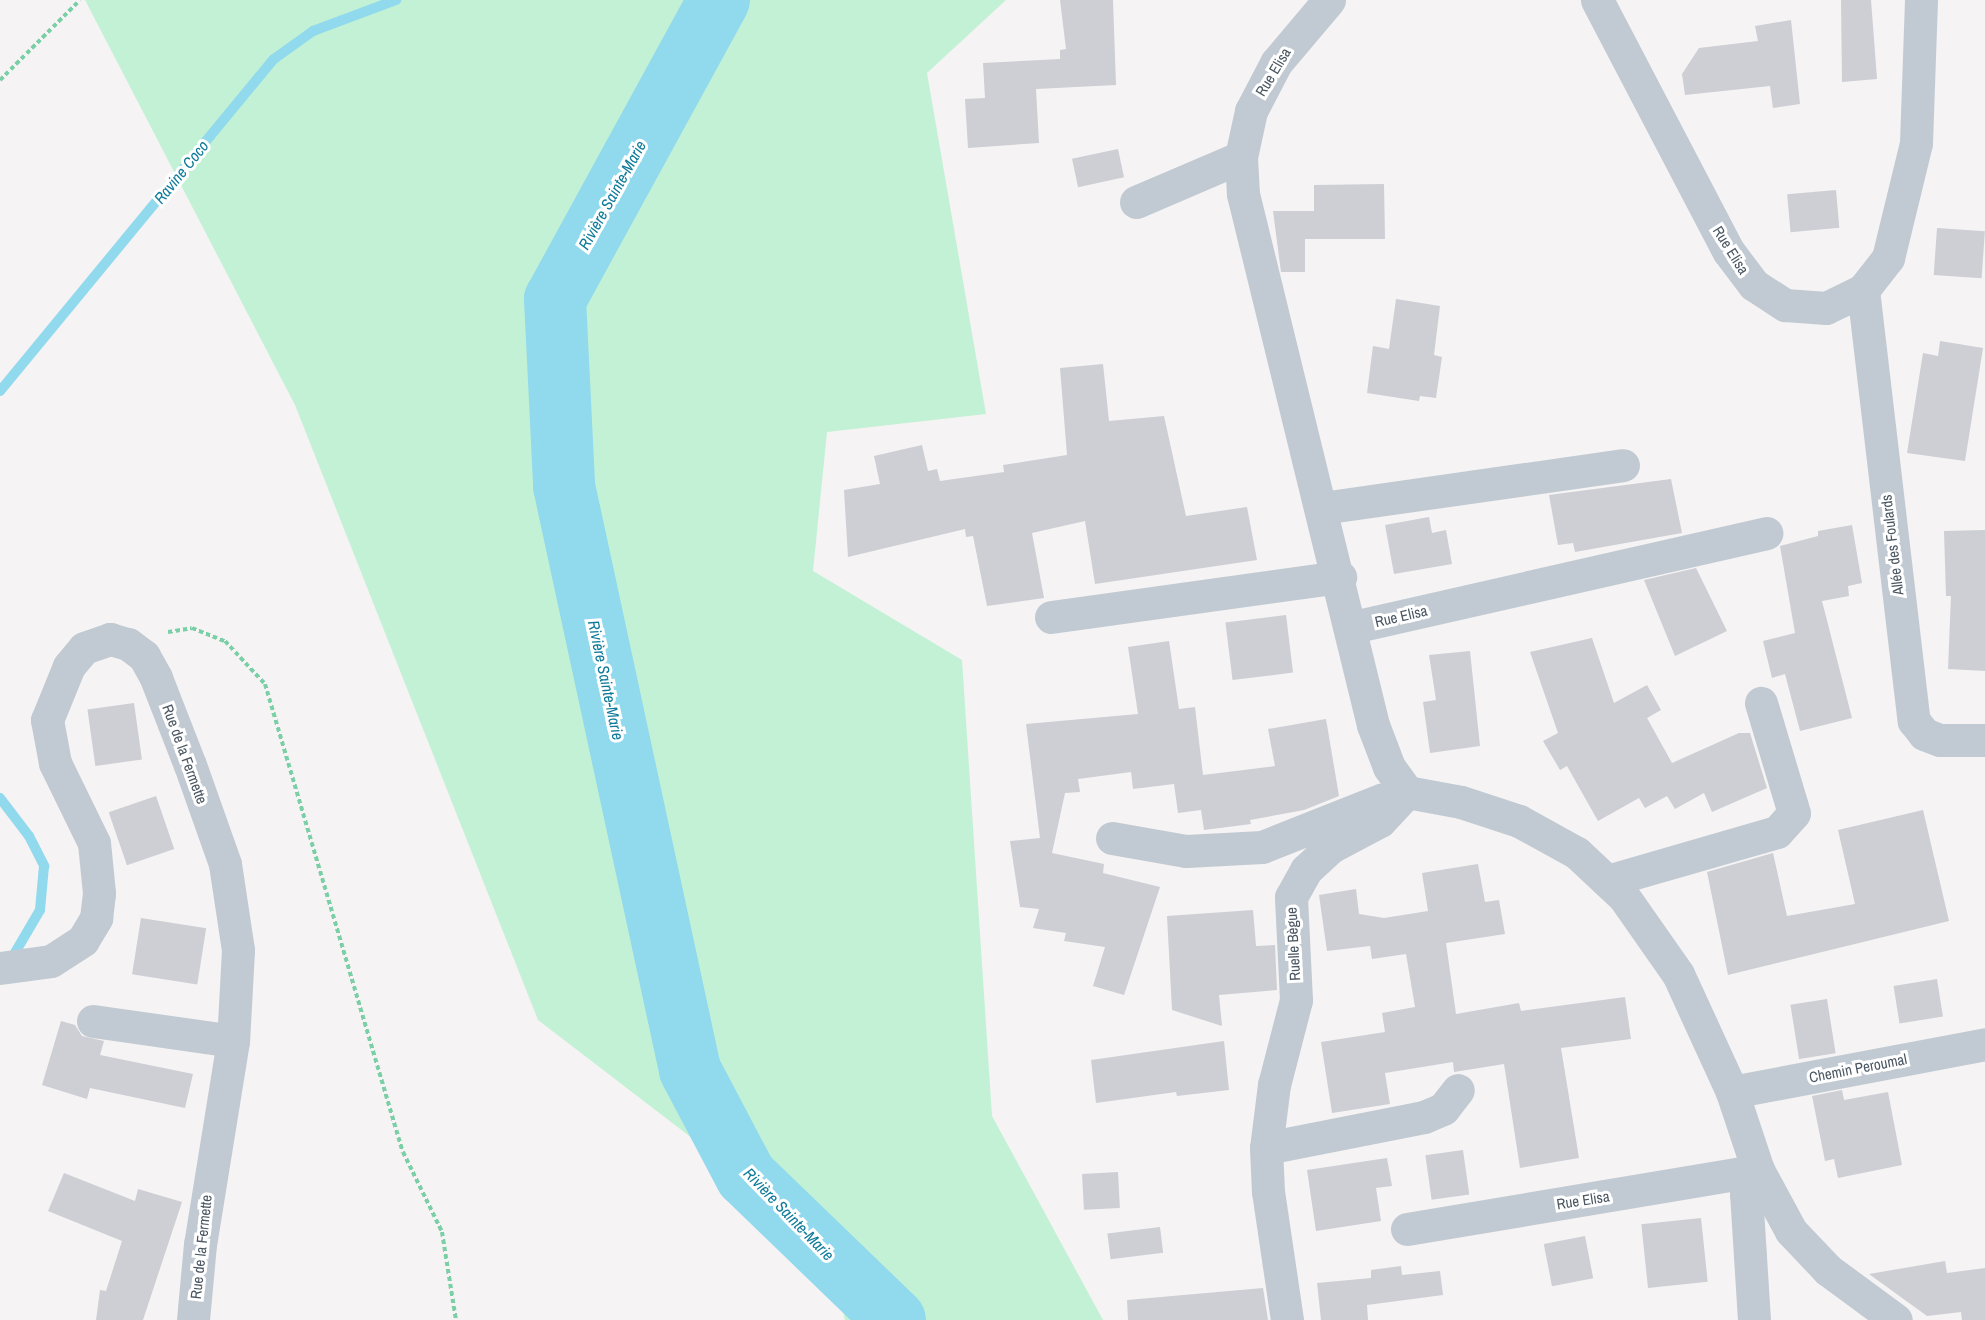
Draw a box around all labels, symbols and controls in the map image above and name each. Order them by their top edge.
street label: Rue Elisa [1252,45,1294,99]
water label: Ravine Coco [150,136,212,208]
water label: Rivière Sainte-Marie [574,137,650,253]
street label: Rue Elisa [1709,223,1753,277]
street label: Allée des Foulards [1877,494,1907,596]
street label: Rue Elisa [1373,601,1429,631]
water label: Rivière Sainte-Marie [584,618,628,742]
street label: Rue de la Fermette [159,702,211,806]
street label: Ruelle Bègue [1282,907,1304,981]
street label: Chemin Peroumal [1808,1050,1908,1086]
water label: Rivière Sainte-Marie [740,1164,838,1264]
street label: Rue Elisa [1555,1187,1611,1213]
street label: Rue de la Fermette [187,1194,215,1300]

